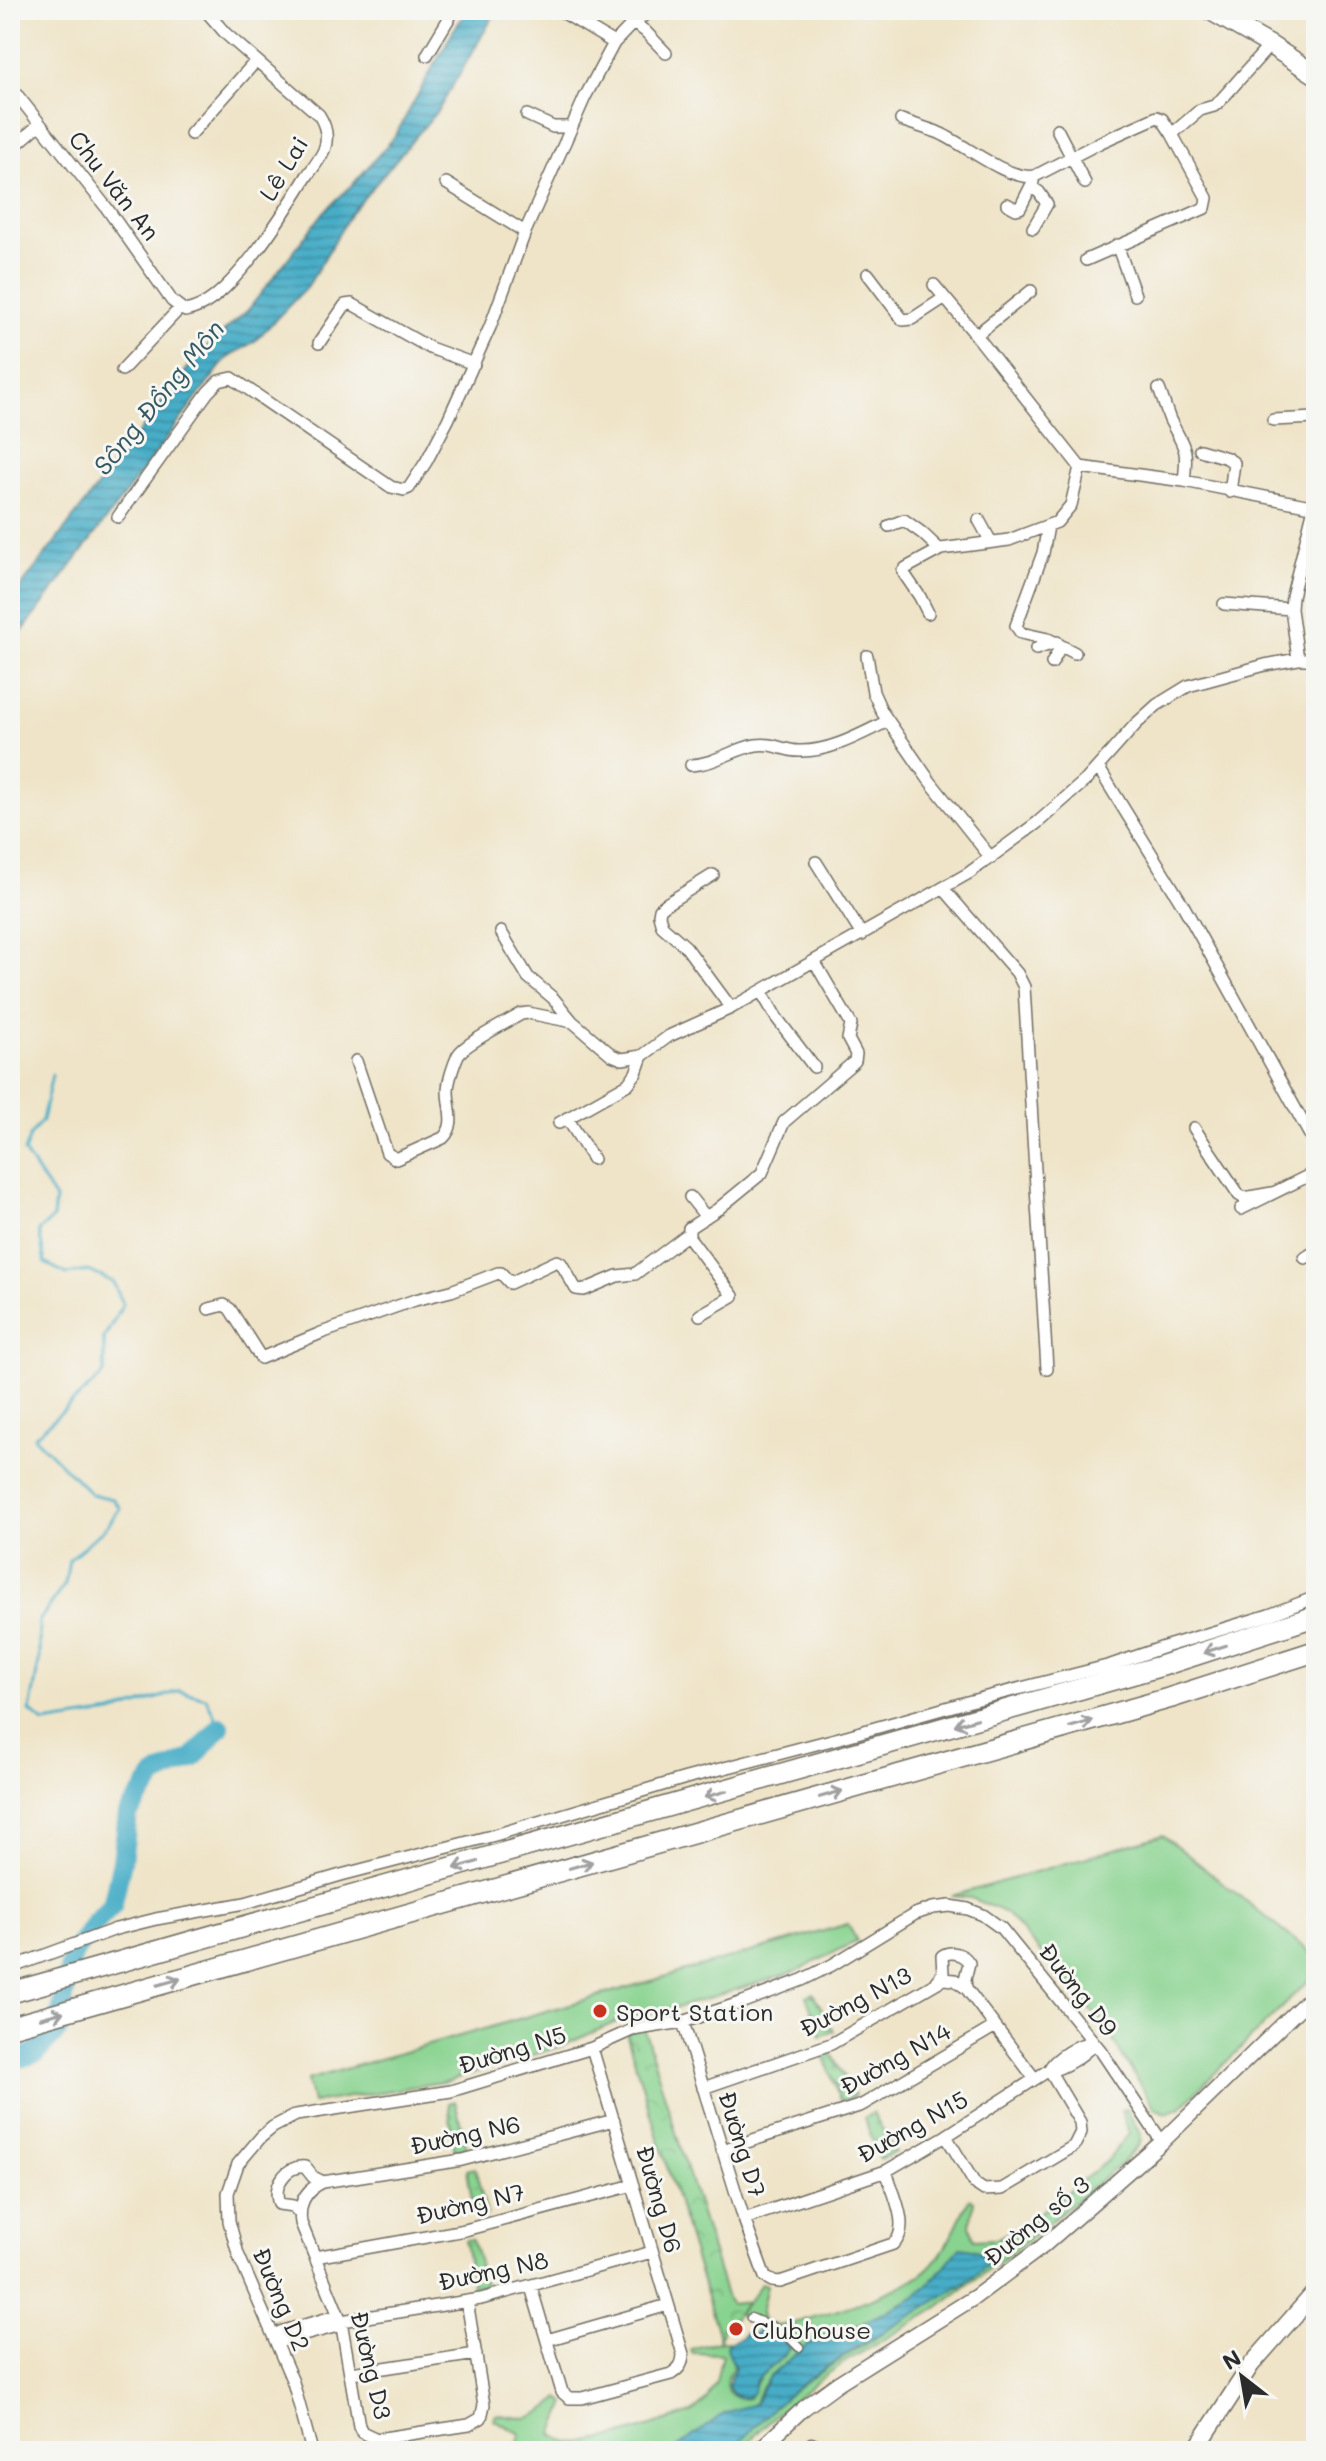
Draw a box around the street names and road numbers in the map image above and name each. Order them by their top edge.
street label: Chu Văn An [63,124,167,246]
street label: Lê Lai [252,130,314,206]
street label: Đường D9 [1033,1936,1125,2042]
street label: Đường N13 [794,1959,916,2043]
street label: Đường N14 [834,2015,956,2101]
street label: Đường N5 [454,2018,570,2080]
street label: Đường N15 [851,2083,973,2169]
street label: Đường D7 [712,2087,774,2201]
street label: Đường N6 [407,2107,523,2161]
street label: Đường D6 [630,2142,690,2256]
street label: Đường số 3 [977,2168,1095,2272]
street label: Đường N7 [413,2175,527,2231]
street label: Đường D2 [246,2243,318,2355]
street label: Đường N8 [435,2243,551,2297]
street label: Đường D3 [345,2308,399,2422]

